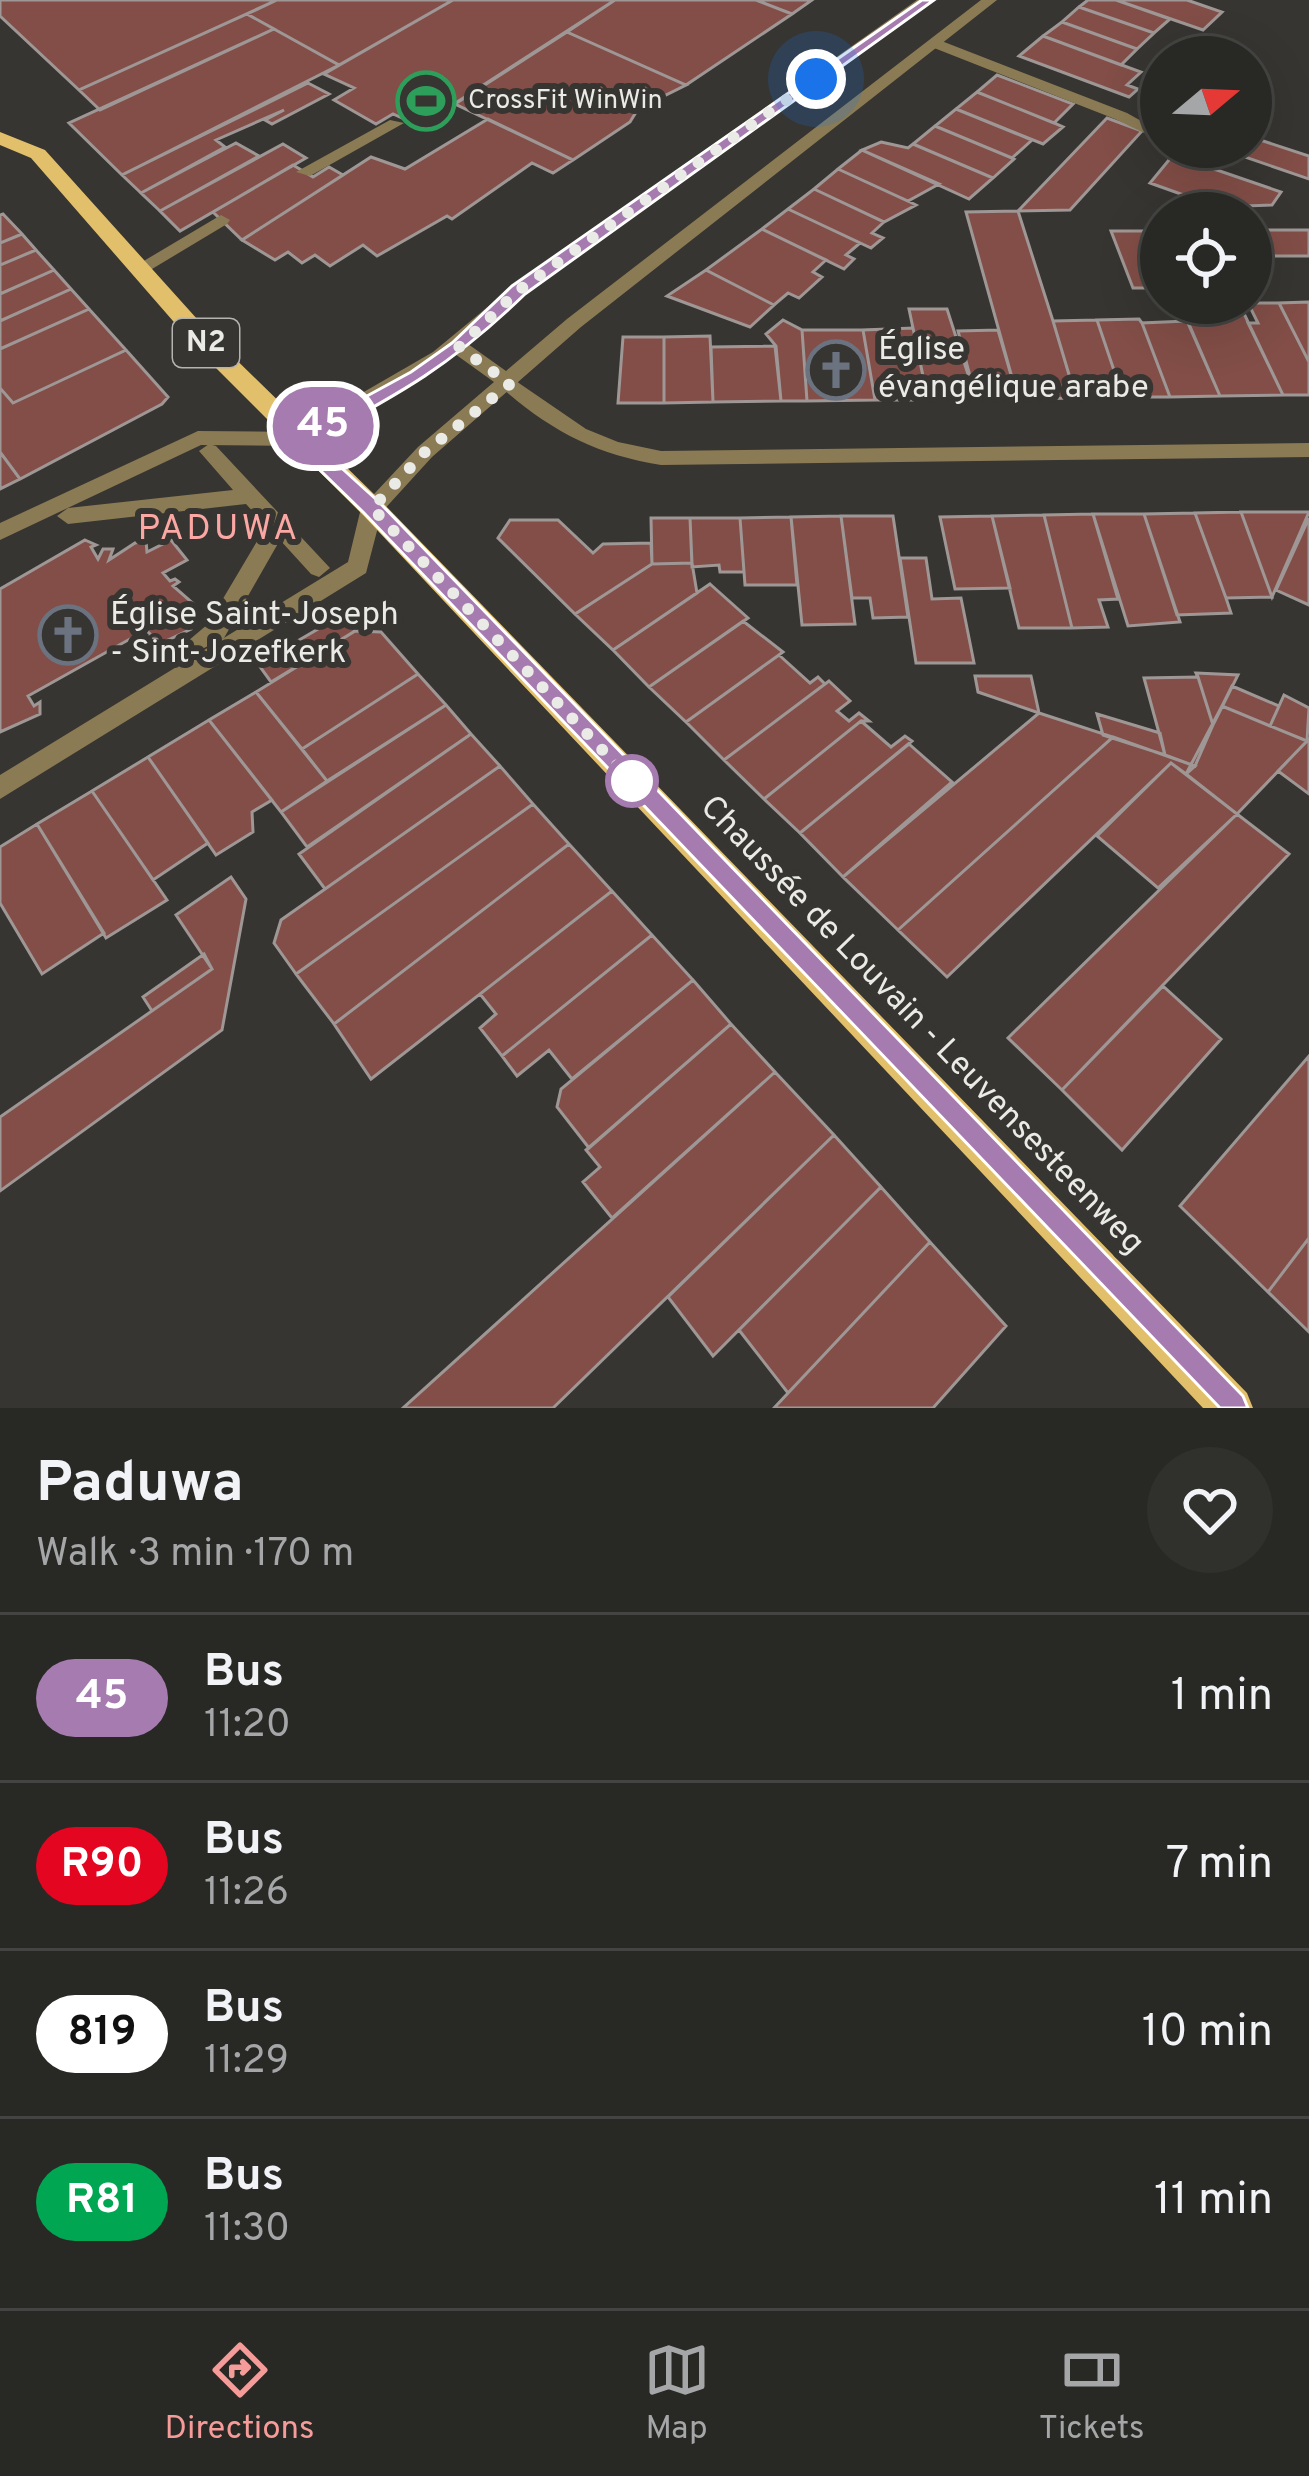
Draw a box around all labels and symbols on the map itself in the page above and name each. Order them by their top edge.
north arrow [1140,36,1272,168]
your location [786,49,846,109]
sports icon: CrossFit WinWin [395,70,457,132]
place label: CrossFit WinWin [468,84,663,118]
road number: N2 [173,319,239,367]
place label: Église évangélique arabe [878,329,1149,410]
church icon: Église évangélique arabe [805,339,867,401]
line badge: 45 [269,387,377,465]
district label: PADUWA [137,507,301,553]
place label: Église Saint-Joseph - Sint-Jozefkerk [110,594,399,675]
church icon: Église Saint-Joseph - Sint-Jozefkerk [37,604,99,666]
unlabelled marker [607,756,657,806]
street label: Chaussée de Louvain - Leuvensesteenweg [690,788,1152,1264]

